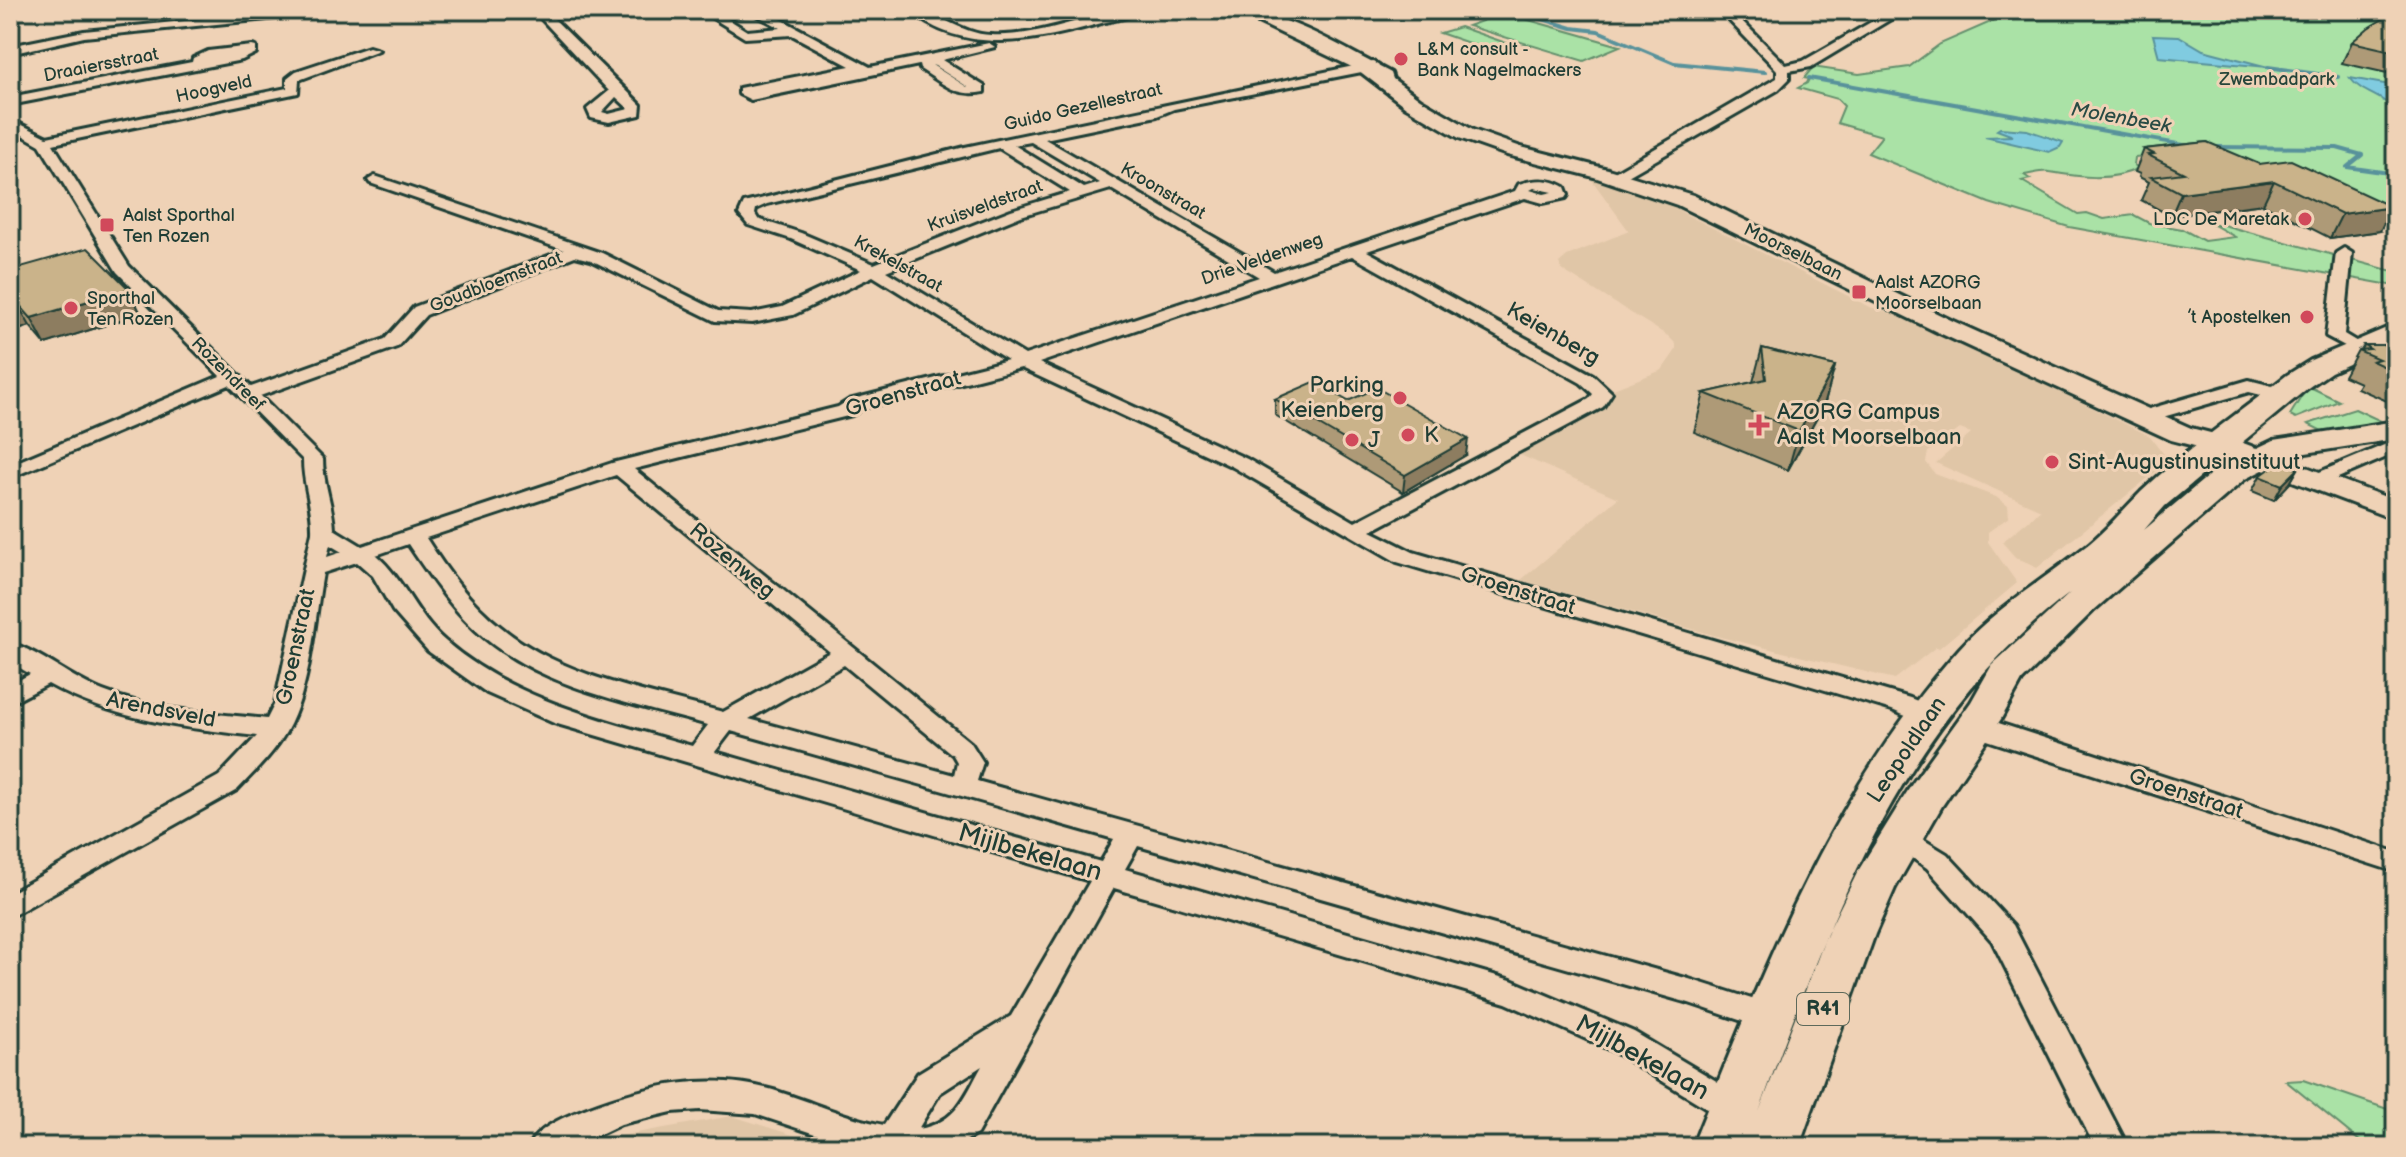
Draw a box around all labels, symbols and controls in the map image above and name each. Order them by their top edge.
place label: L&M consult - Bank Nagelmackers [1417,39,1582,81]
street label: Draaiersstraat [42,43,161,86]
marker: L&M consult - Bank Nagelmackers [1392,50,1410,68]
park label: Zwembadpark [2218,69,2335,90]
street label: Hoogveld [174,71,254,107]
street label: Guido Gezellestraat [1002,79,1164,135]
water label: Molenbeek [2069,97,2174,139]
street label: Kroonstraat [1117,158,1210,224]
street label: Kruisveldstraat [925,175,1046,237]
place label: Aalst Sporthal Ten Rozen [123,205,235,247]
place label: LDC De Maretak [2153,209,2289,230]
marker: LDC De Maretak [2296,210,2314,228]
marker: Aalst Sporthal Ten Rozen [98,216,116,234]
street label: Moorselbaan [1740,219,1846,285]
street label: Drie Veldenweg [1198,228,1326,290]
street label: Krekelstraat [850,231,946,297]
street label: Goudbloemstraat [427,247,566,317]
place label: Aalst AZORG Moorselbaan [1875,272,1982,314]
marker: Aalst AZORG Moorselbaan [1850,283,1868,301]
place label: Sporthal Ten Rozen [87,288,174,330]
street label: Keienberg [1501,296,1605,372]
marker: Sporthal Ten Rozen [62,299,80,317]
place label: ’t Apostelken [2188,307,2291,328]
marker: ’t Apostelken [2298,308,2316,326]
street label: Rozendreef [187,333,269,415]
street label: Groenstraat [842,365,964,423]
place label: Parking Keienberg [1281,372,1384,424]
marker: Parking Keienberg [1391,389,1409,407]
place label: AZORG Campus Aalst Moorselbaan [1777,399,1961,451]
marker: AZORG Campus Aalst Moorselbaan [1748,414,1770,436]
place label: K [1424,422,1439,449]
marker: K [1399,426,1417,444]
place label: J [1368,427,1380,454]
marker: J [1343,431,1361,449]
place label: Sint-Augustinusinstituut [2068,449,2301,476]
marker: Sint-Augustinusinstituut [2043,453,2061,471]
street label: Rozenweg [684,517,780,605]
street label: Groenstraat [1457,561,1579,621]
street label: Groenstraat [270,586,322,708]
street label: Arendsveld [104,686,218,734]
street label: Leopoldlaan [1862,692,1952,808]
street label: Groenstraat [2125,763,2247,825]
street label: Mijlbekelaan [955,818,1105,888]
road number: R41 [1797,993,1849,1025]
street label: Mijlbekelaan [1570,1009,1714,1107]

